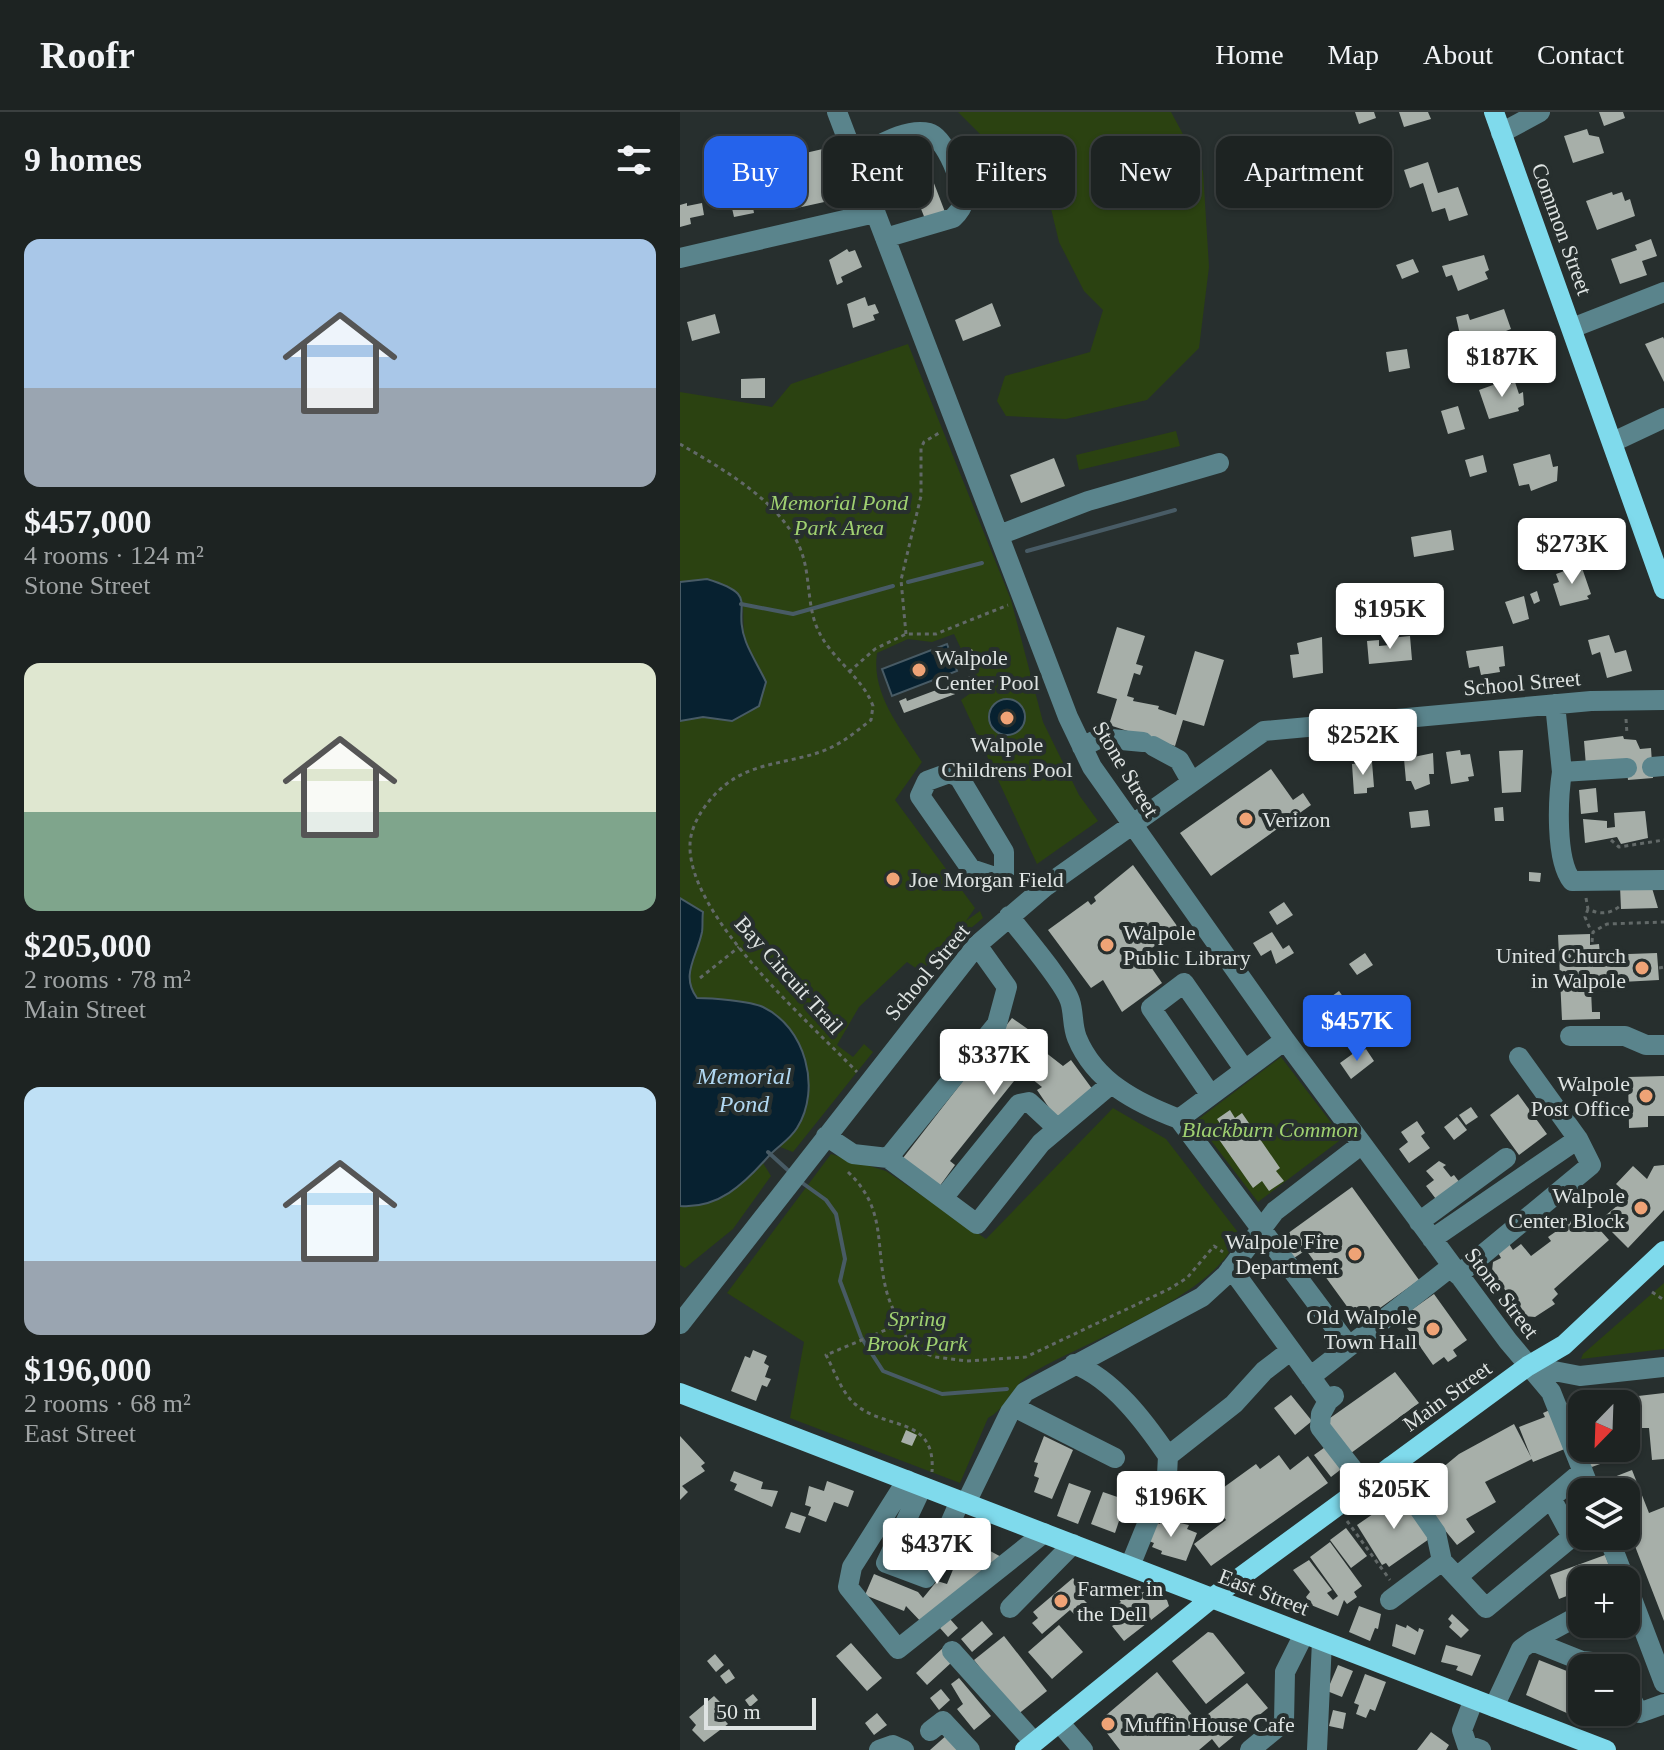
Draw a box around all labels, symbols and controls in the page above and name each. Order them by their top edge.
text: Roofr [40,34,135,76]
text: Home [1215,39,1284,70]
text: Map [1328,39,1379,70]
text: About [1423,39,1493,70]
text: Contact [1537,39,1624,70]
chip: Buy [704,136,807,208]
chip: Rent [823,136,932,208]
chip: Filters [948,136,1075,208]
chip: New [1091,136,1200,208]
chip: Apartment [1216,136,1392,208]
icon: filters [612,138,656,182]
text: 9 homes [24,141,142,178]
street label: Common Street [1527,160,1597,298]
icon: home [268,291,412,435]
pin: $187K [1446,331,1558,399]
text: $187K [1466,342,1538,371]
park label: Memorial Pond Park Area [769,490,909,540]
text: $457,000 [24,503,152,540]
pin: $273K [1516,518,1628,586]
text: $273K [1536,529,1608,558]
text: 4 rooms · 124 m² [24,541,204,570]
text: Stone Street [24,571,150,600]
pin: $195K [1334,583,1446,651]
text: $195K [1354,594,1426,623]
place label: Walpole Center Pool [935,645,1040,695]
marker: Walpole Center Pool [910,661,928,679]
street label: School Street [1462,665,1582,701]
marker: Walpole Childrens Pool [998,709,1016,727]
pin: $252K [1307,709,1419,777]
icon: home [268,715,412,859]
street label: Stone Street [1088,717,1164,821]
text: $252K [1327,720,1399,749]
place label: Walpole Childrens Pool [941,732,1073,782]
place label: Verizon [1262,807,1330,832]
marker: Verizon [1237,810,1255,828]
place label: Joe Morgan Field [909,867,1064,892]
marker: Joe Morgan Field [884,870,902,888]
street label: Bay Circuit Trail [730,911,848,1039]
street label: School Street [880,919,974,1025]
place label: Walpole Public Library [1123,920,1251,970]
text: $205,000 [24,927,152,964]
marker: Walpole Public Library [1098,936,1116,954]
place label: United Church in Walpole [1496,943,1626,993]
marker: United Church in Walpole [1633,959,1651,977]
text: 2 rooms · 78 m² [24,965,191,994]
text: Main Street [24,995,146,1024]
pin: $457K [1301,995,1413,1063]
text: $457K [1321,1006,1393,1035]
pin: $337K [938,1029,1050,1097]
text: $337K [958,1040,1030,1069]
water label: Memorial Pond [696,1063,792,1117]
place label: Walpole Post Office [1531,1071,1630,1121]
marker: Walpole Post Office [1637,1087,1655,1105]
park label: Blackburn Common [1182,1117,1358,1142]
icon: home [268,1139,412,1283]
place label: Walpole Center Block [1508,1183,1625,1233]
marker: Walpole Center Block [1632,1199,1650,1217]
place label: Walpole Fire Department [1225,1229,1339,1279]
street label: Stone Street [1460,1243,1544,1343]
marker: Walpole Fire Department [1346,1245,1364,1263]
place label: Old Walpole Town Hall [1306,1304,1417,1354]
park label: Spring Brook Park [866,1306,969,1356]
marker: Old Walpole Town Hall [1424,1320,1442,1338]
text: $196,000 [24,1351,152,1388]
street label: Main Street [1398,1356,1496,1436]
text: 2 rooms · 68 m² [24,1389,191,1418]
north arrow [1568,1390,1640,1462]
map controls [1568,1390,1640,1726]
text: East Street [24,1419,136,1448]
pin: $205K [1338,1463,1450,1531]
pin: $196K [1115,1471,1227,1539]
text: $205K [1358,1474,1430,1503]
button: layers [1568,1478,1640,1550]
text: $196K [1135,1482,1207,1511]
pin: $437K [881,1518,993,1586]
text: $437K [901,1529,973,1558]
street label: East Street [1215,1563,1313,1621]
button: + [1568,1566,1640,1638]
place label: Farmer in the Dell [1077,1576,1163,1626]
marker: Farmer in the Dell [1052,1592,1070,1610]
button: − [1568,1654,1640,1726]
scale bar [704,1694,816,1730]
text: 50 m [716,1699,761,1724]
place label: Muffin House Cafe [1124,1712,1295,1737]
marker: Muffin House Cafe [1099,1715,1117,1733]

